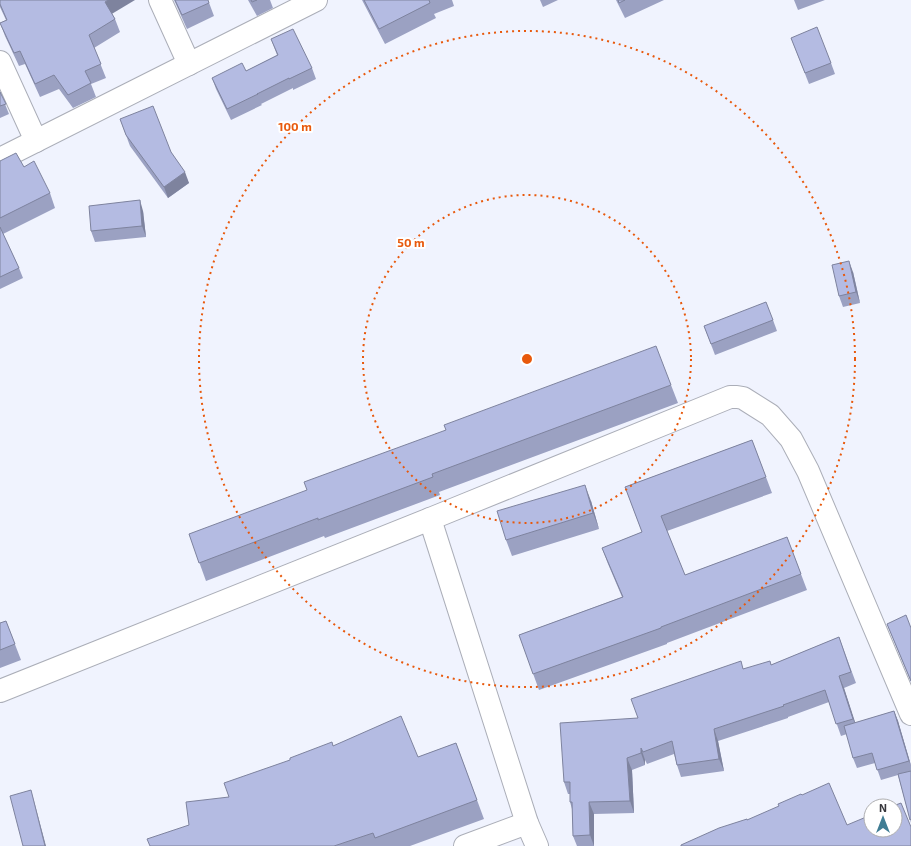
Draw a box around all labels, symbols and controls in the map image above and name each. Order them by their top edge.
text: 100 m [278,119,312,133]
text: 50 m [397,235,425,249]
centre of rings [520,352,534,366]
north arrow [863,798,903,838]
text: N [879,801,887,814]

